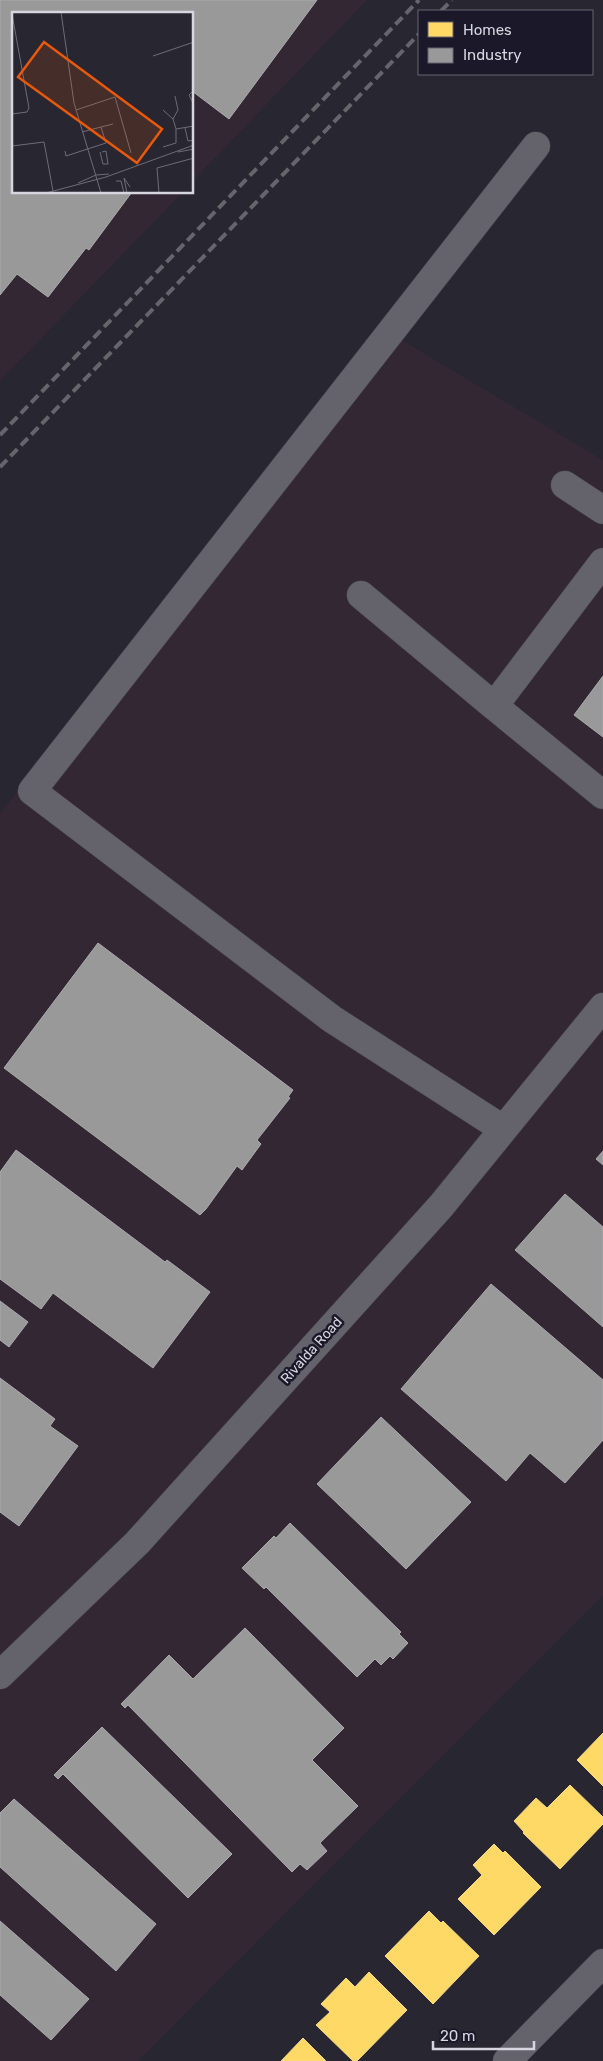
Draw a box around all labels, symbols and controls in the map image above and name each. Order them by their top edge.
legend [418,10,593,75]
inset map [12,12,194,194]
text: Homes [463,21,512,39]
text: Industry [463,46,522,64]
street label: Rivalda Road [277,1313,346,1387]
scale bar [433,2018,534,2050]
text: 20 m [440,2027,475,2045]

